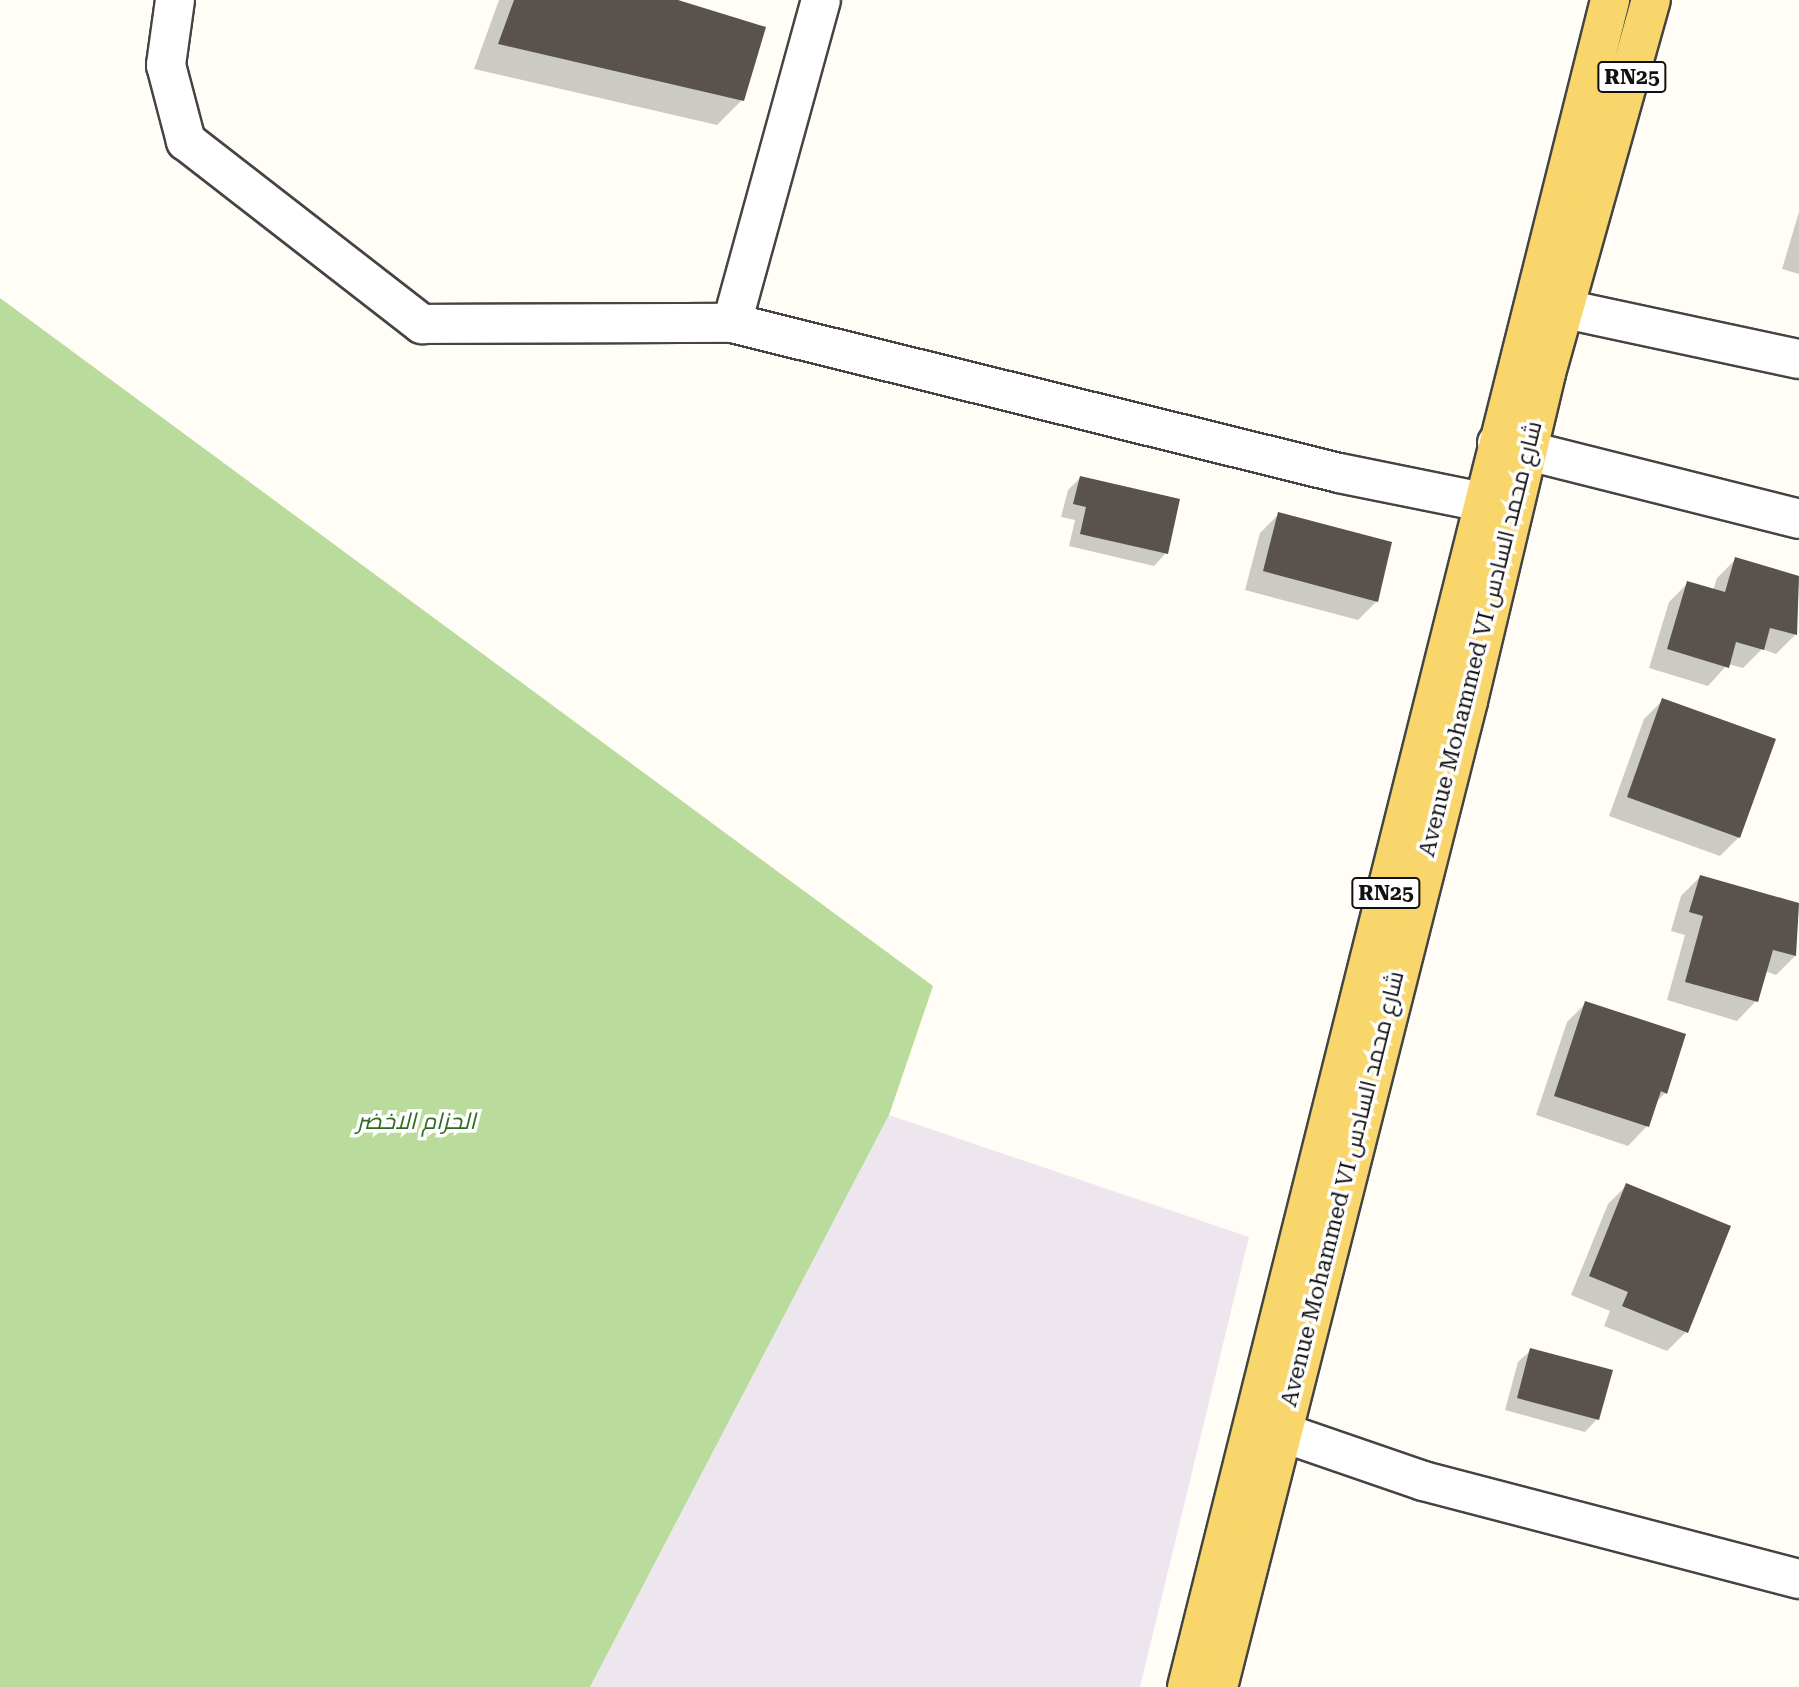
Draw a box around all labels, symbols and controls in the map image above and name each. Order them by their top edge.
road number: RN25 [1597,60,1667,94]
street label: Avenue Mohammed VI شارع محمد السادس [1413,418,1549,860]
road number: RN25 [1351,876,1421,910]
street label: Avenue Mohammed VI شارع محمد السادس [1275,968,1411,1410]
park label: الحزام الاخضر [356,1108,476,1136]

